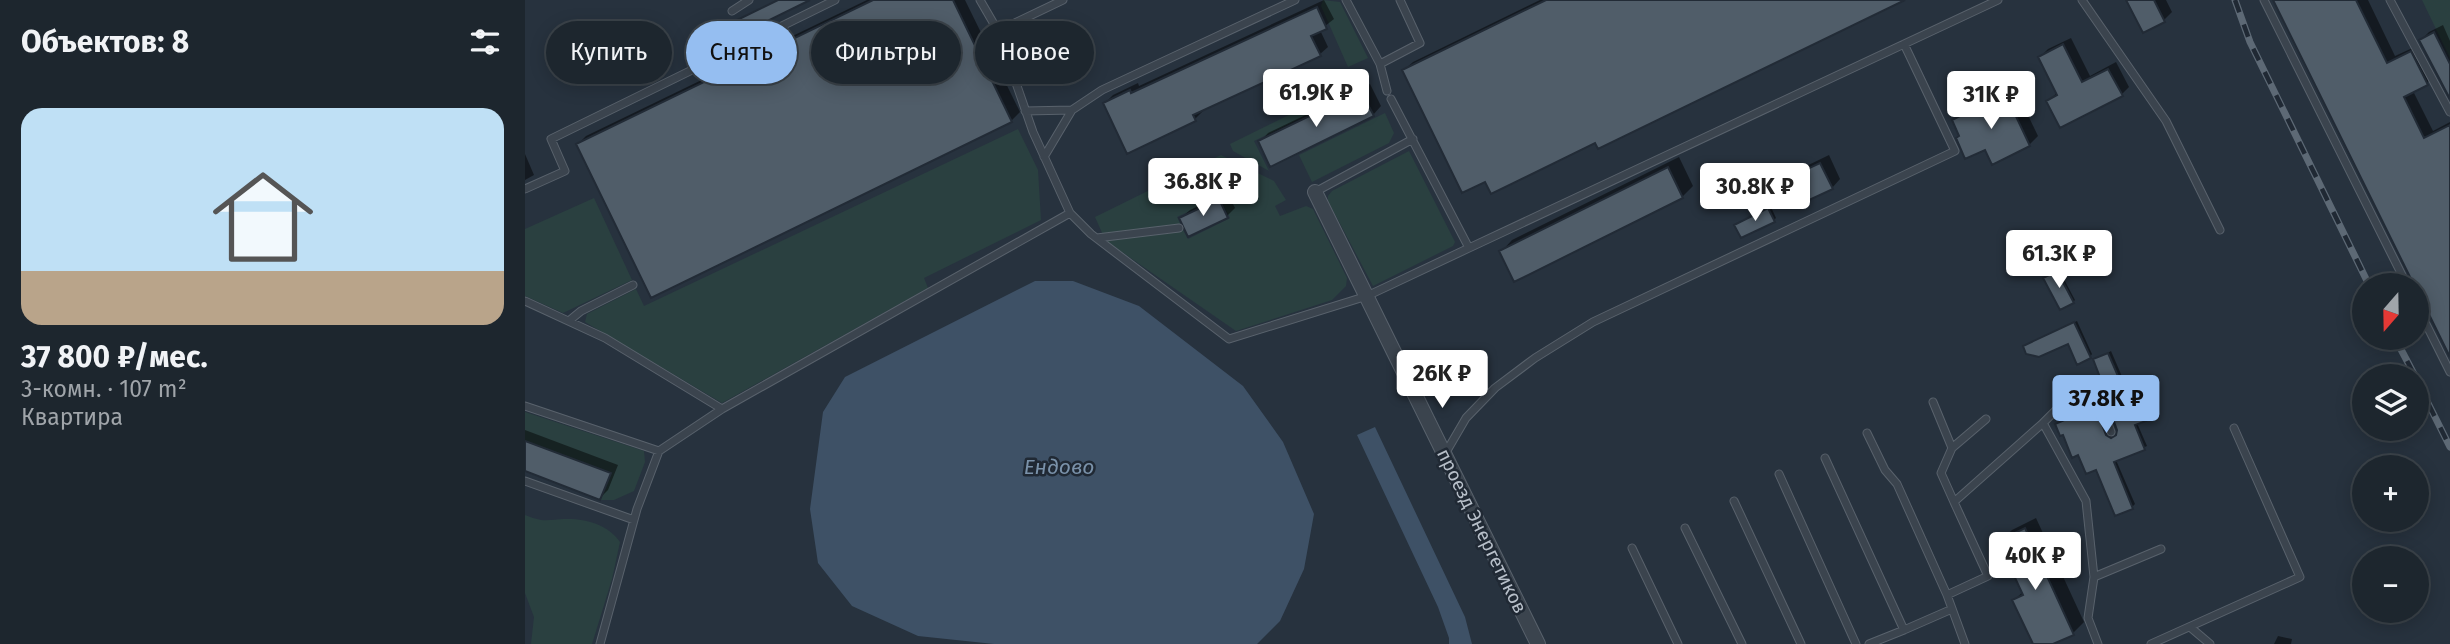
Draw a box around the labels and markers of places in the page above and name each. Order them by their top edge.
pin: 61.9K ₽ [1251,69,1381,129]
pin: 31K ₽ [1942,72,2040,131]
pin: 36.8K ₽ [1138,158,1268,218]
pin: 30.8K ₽ [1690,164,1820,223]
pin: 61.3K ₽ [1994,230,2124,290]
pin: 26K ₽ [1393,350,1491,410]
pin: 37.8K ₽ [2041,376,2171,435]
pin: 40K ₽ [1986,532,2084,592]

